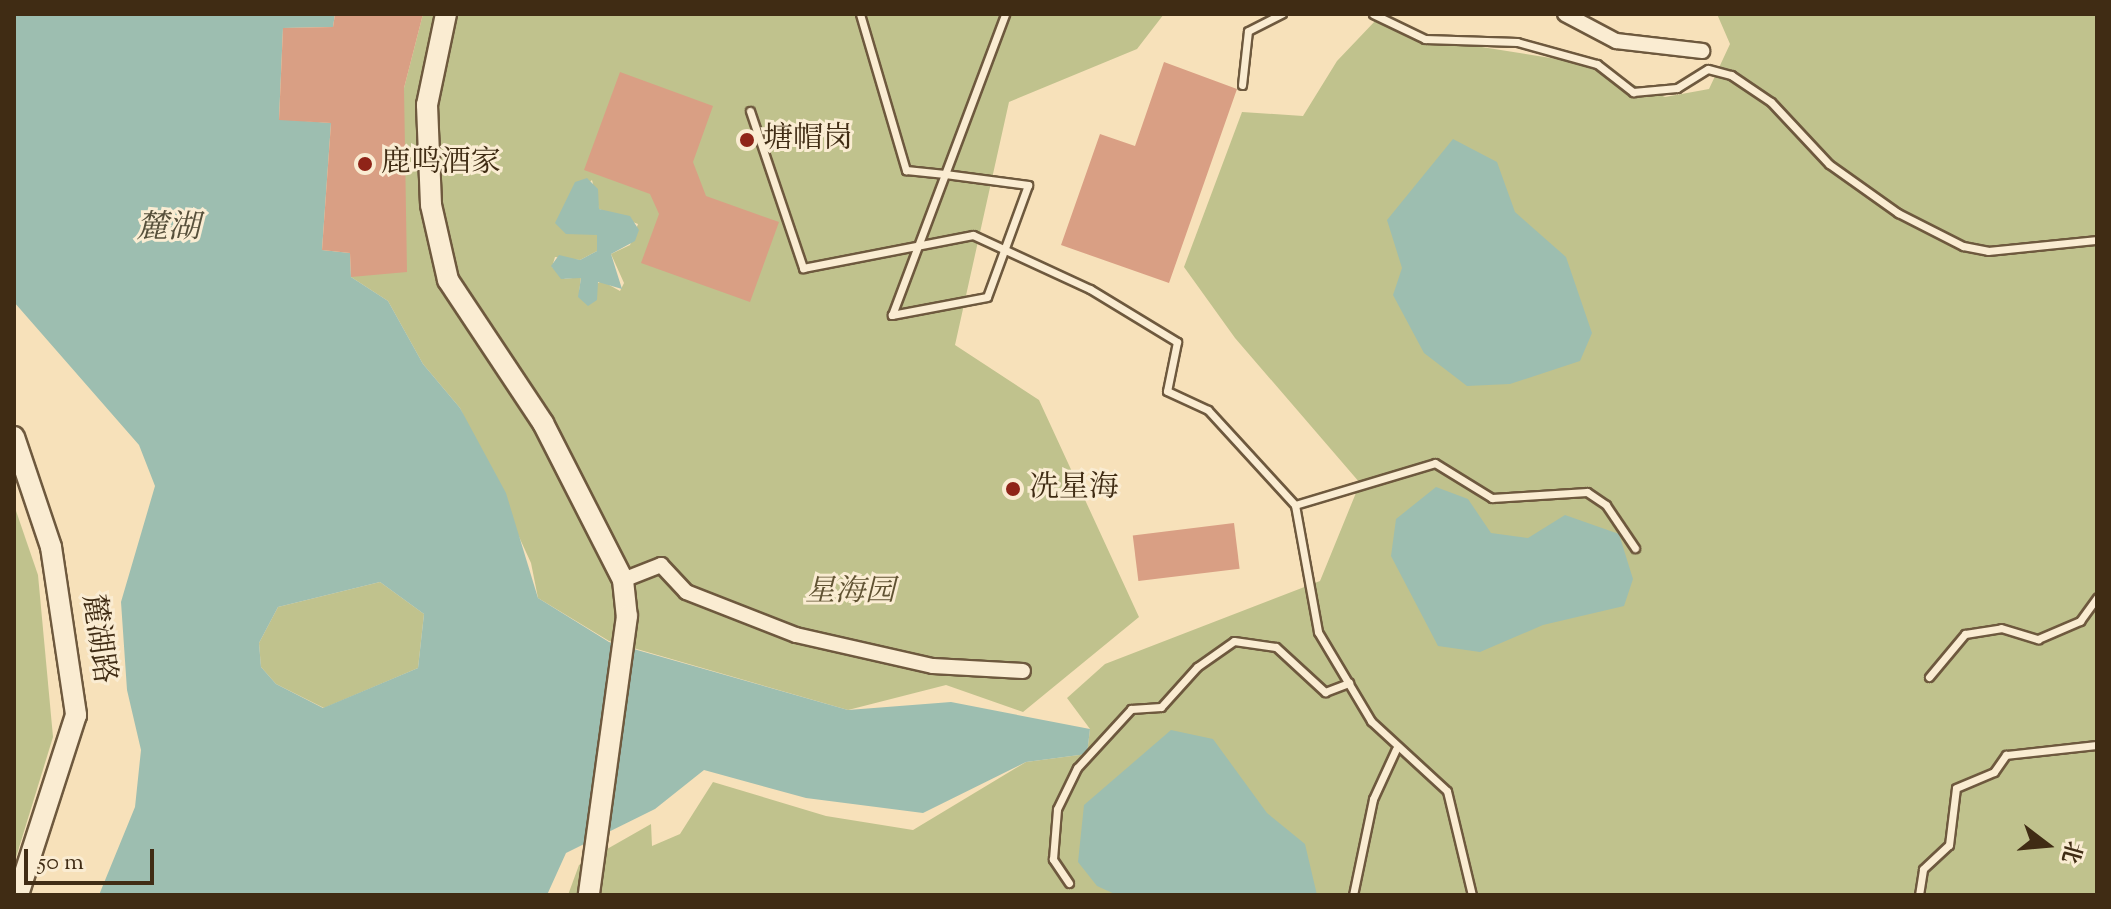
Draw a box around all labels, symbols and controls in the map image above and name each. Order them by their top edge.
place label: 塘帽岗 [763,122,853,158]
marker: 塘帽岗 [738,131,756,149]
place label: 鹿鸣酒家 [381,146,501,182]
marker: 鹿鸣酒家 [356,155,374,173]
water label: 麓湖 [136,210,200,248]
place label: 冼星海 [1029,471,1119,507]
marker: 冼星海 [1004,480,1022,498]
park label: 星海园 [805,575,895,611]
street label: 麓湖路 [73,592,121,686]
north arrow [2007,805,2087,885]
scale bar [28,833,158,883]
text: 北 [2052,837,2088,867]
text: 50 m [38,846,84,880]

